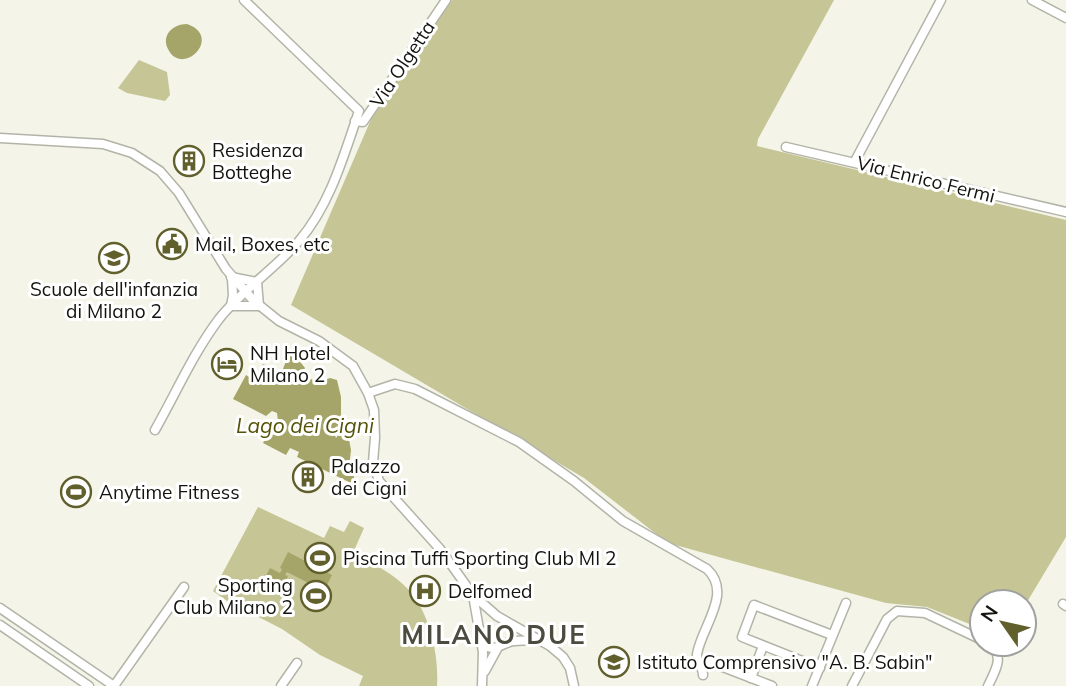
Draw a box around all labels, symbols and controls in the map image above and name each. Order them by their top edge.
street label: Via Olgetta [364,16,440,112]
place label: Residenza Botteghe [212,138,303,184]
building icon: Residenza Botteghe [172,144,206,178]
street label: Via Enrico Fermi [854,150,998,208]
public building icon: Mail, Boxes, etc [155,227,189,261]
place label: Mail, Boxes, etc [195,232,330,256]
school or university icon: Scuole dell'infanzia di Milano 2 [97,241,131,275]
place label: Scuole dell'infanzia di Milano 2 [30,277,198,323]
place label: NH Hotel Milano 2 [250,341,330,387]
hotel icon: NH Hotel Milano 2 [210,347,244,381]
water label: Lago dei Cigni [236,412,375,438]
place label: Palazzo dei Cigni [331,454,407,500]
building icon: Palazzo dei Cigni [291,460,325,494]
sports icon: Anytime Fitness [59,475,93,509]
place label: Anytime Fitness [99,480,240,504]
sports icon: Piscina Tuffi Sporting Club MI 2 [303,541,337,575]
place label: Piscina Tuffi Sporting Club MI 2 [343,546,616,570]
place label: Sporting Club Milano 2 [173,573,293,619]
hospital icon: Delfomed [408,574,442,608]
sports icon: Sporting Club Milano 2 [299,579,333,613]
place label: Delfomed [448,579,532,603]
north arrow [968,588,1038,658]
text: N [975,601,1003,626]
district label: MILANO DUE [401,618,587,651]
school or university icon: Istituto Comprensivo "A. B. Sabin" [597,645,631,679]
place label: Istituto Comprensivo "A. B. Sabin" [637,650,932,674]

